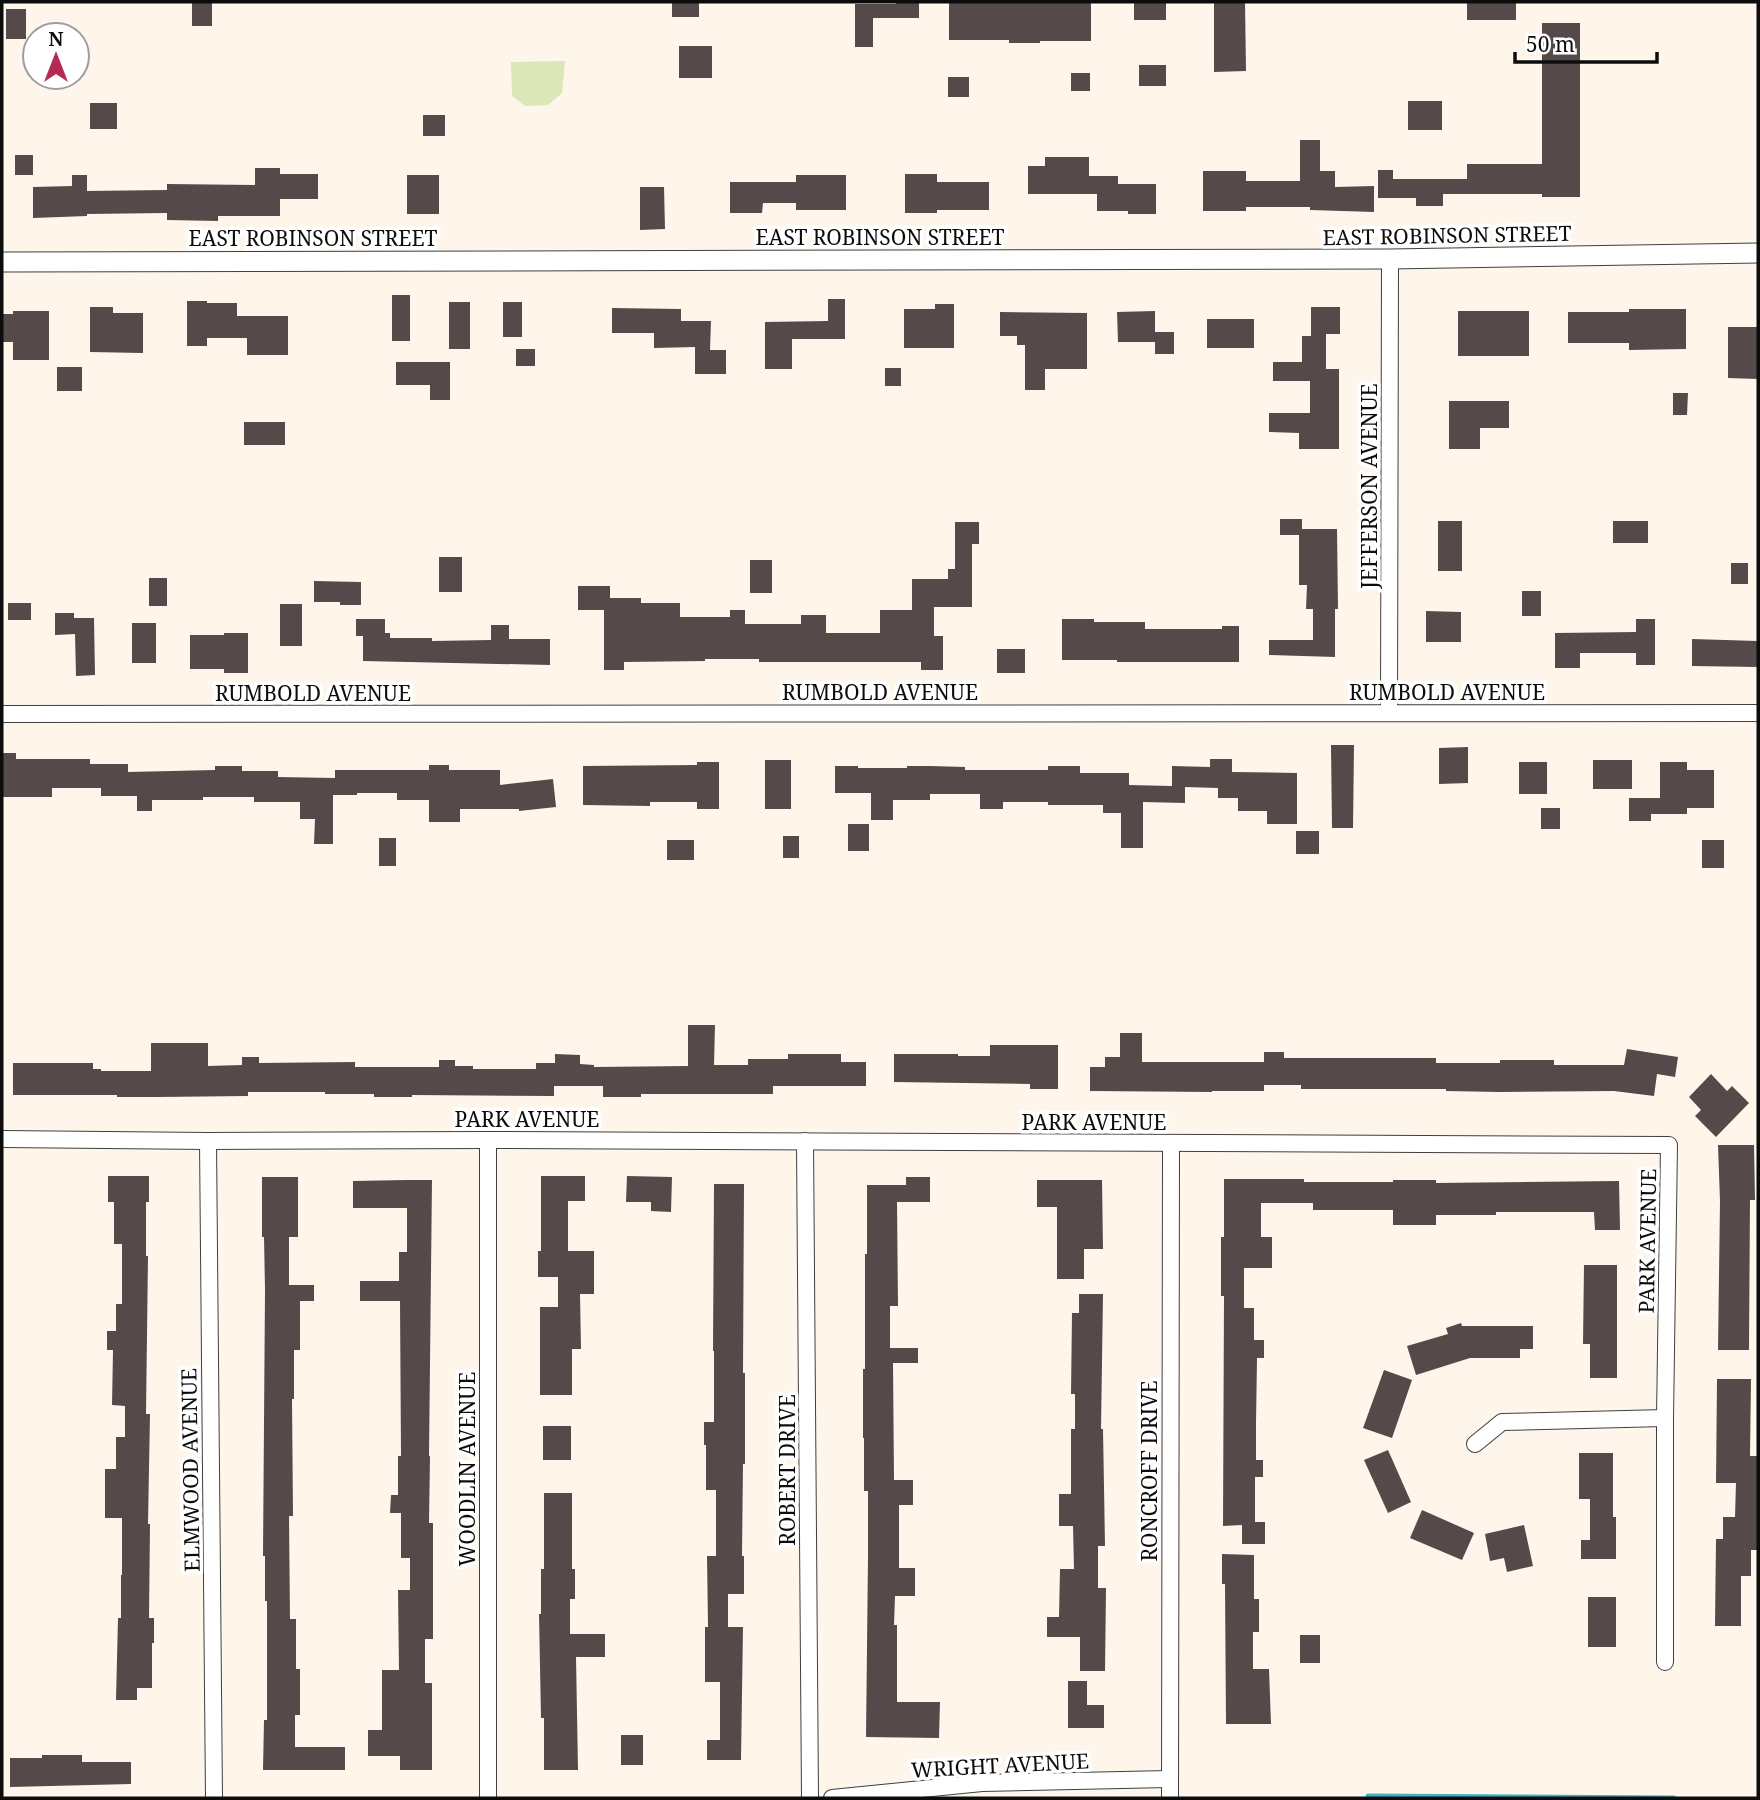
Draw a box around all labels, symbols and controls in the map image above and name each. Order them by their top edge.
north arrow [21,21,91,91]
scale bar [1515,21,1657,65]
text: N [49,26,64,52]
text: 50 m [1526,30,1575,58]
street label: EAST ROBINSON STREET [1322,219,1572,251]
street label: EAST ROBINSON STREET [756,223,1005,251]
street label: EAST ROBINSON STREET [189,224,438,252]
street label: JEFFERSON AVENUE [1355,383,1383,590]
street label: RUMBOLD AVENUE [782,678,978,706]
street label: RUMBOLD AVENUE [1349,678,1545,706]
street label: RUMBOLD AVENUE [215,679,411,707]
street label: PARK AVENUE [455,1105,599,1133]
street label: PARK AVENUE [1022,1108,1166,1136]
street label: PARK AVENUE [1632,1168,1662,1314]
street label: ELMWOOD AVENUE [174,1368,206,1572]
street label: WOODLIN AVENUE [453,1372,481,1566]
street label: RONCROFF DRIVE [1135,1380,1163,1562]
street label: ROBERT DRIVE [773,1394,801,1546]
street label: WRIGHT AVENUE [910,1746,1090,1784]

